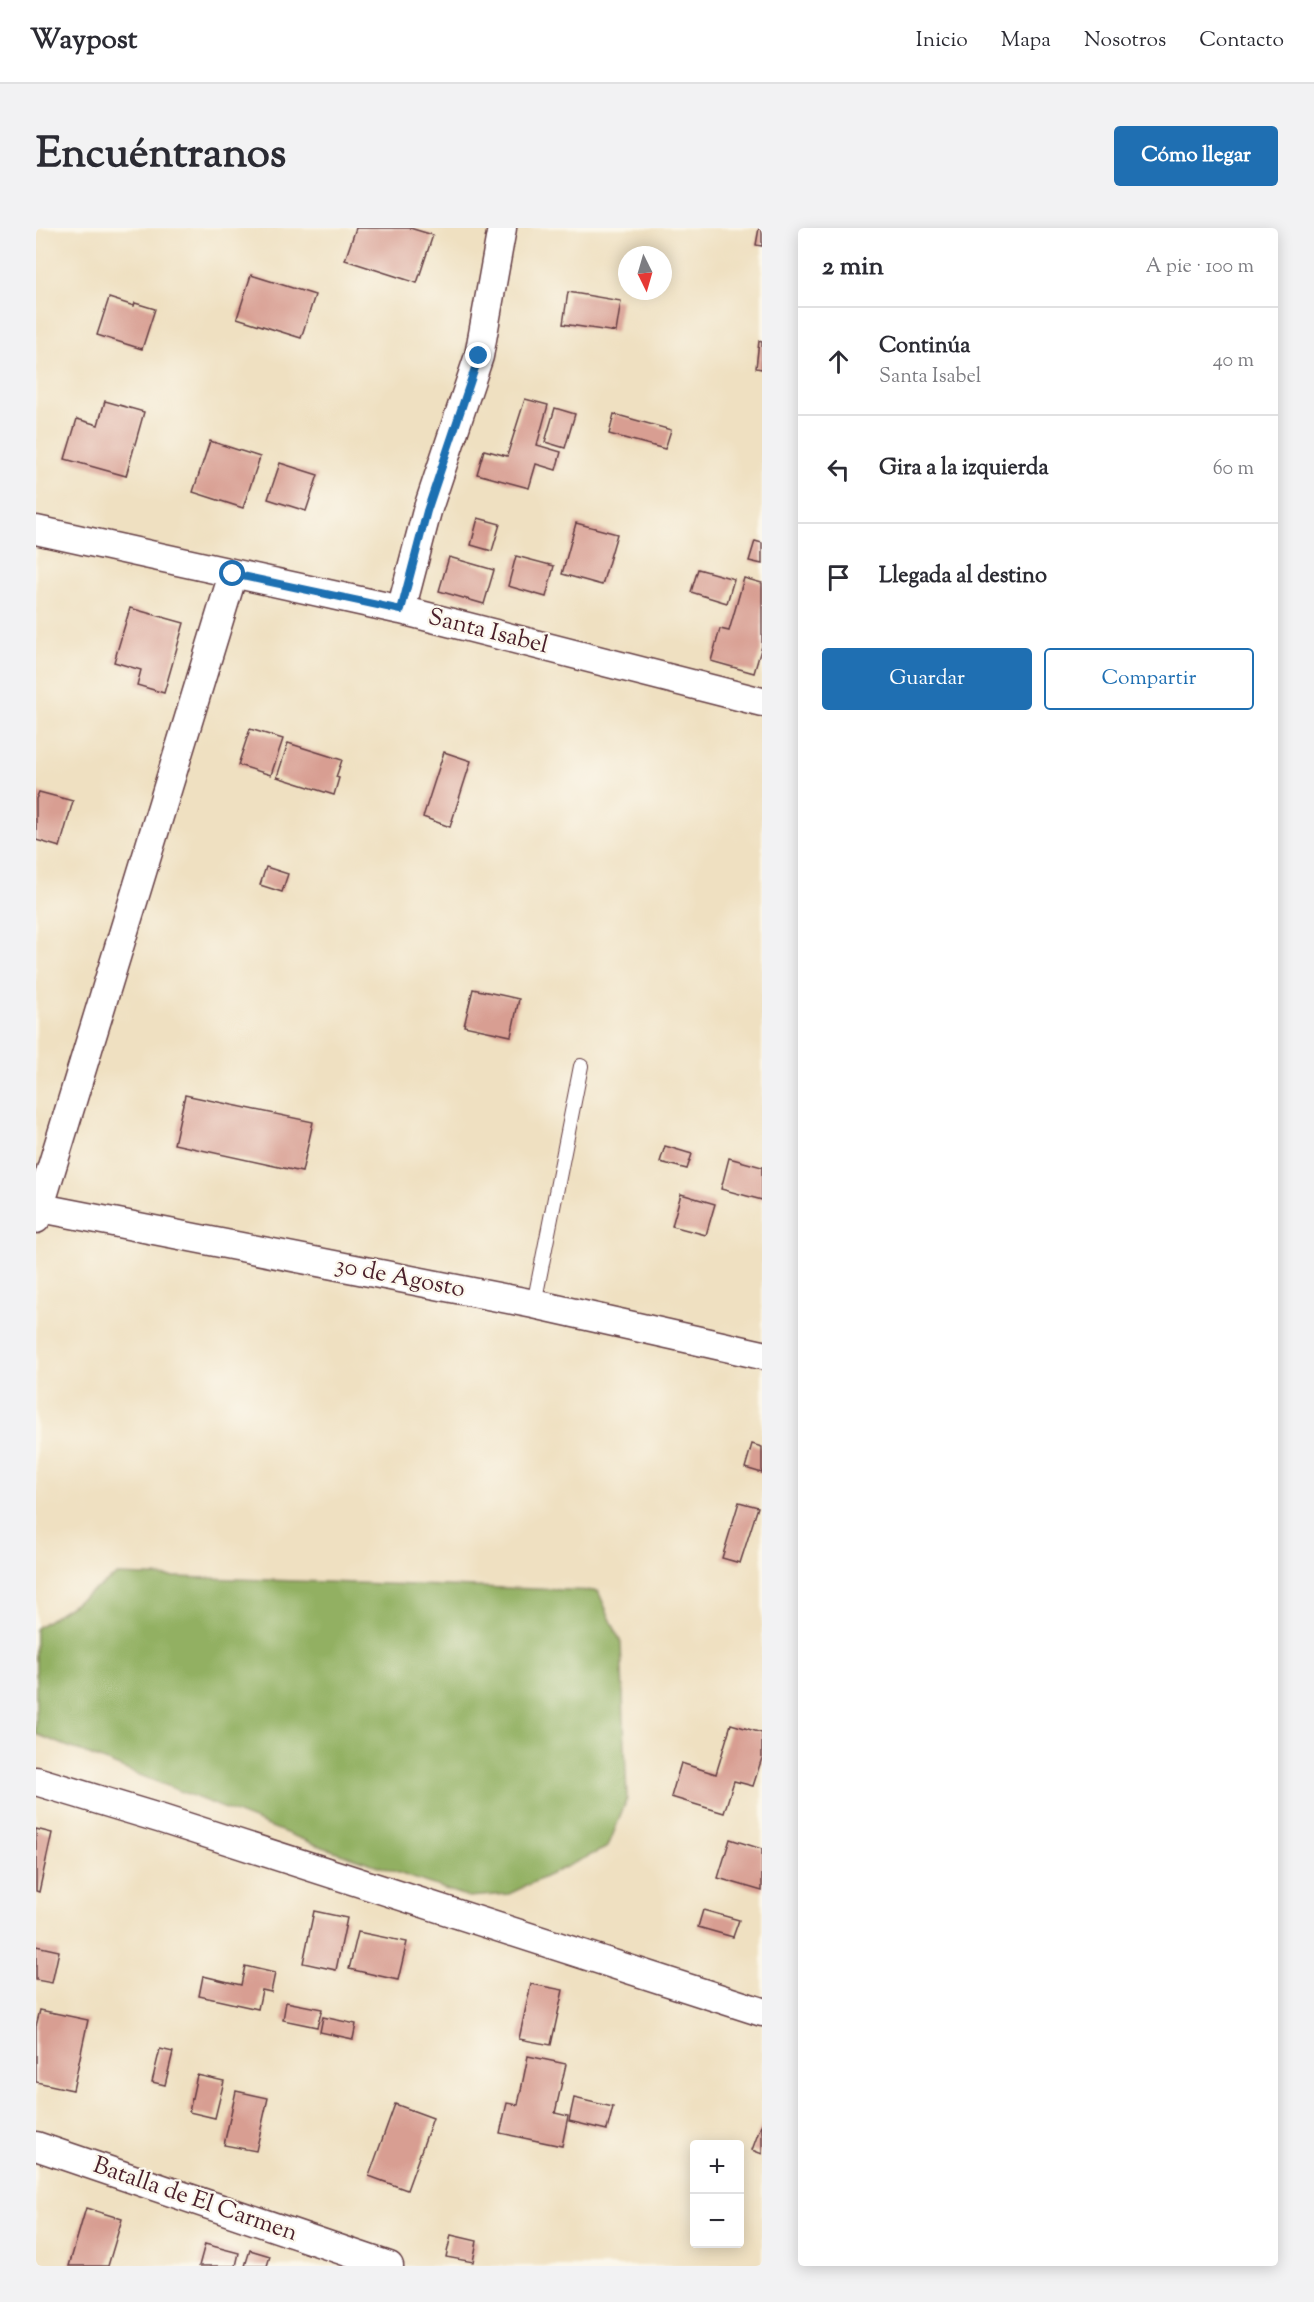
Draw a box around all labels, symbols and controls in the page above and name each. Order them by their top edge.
text: Waypost [30,21,137,61]
text: Inicio [916,26,968,56]
text: Mapa [1001,26,1051,56]
text: Nosotros [1084,26,1166,56]
text: Contacto [1199,26,1284,56]
text: Encuéntranos [36,126,286,186]
button: Cómo llegar [1114,126,1278,186]
north arrow [618,246,672,300]
text: 2 min [822,249,884,286]
text: A pie · 100 m [1145,253,1254,282]
text: Continúa [879,331,970,363]
route end [465,342,491,368]
icon: ahead [822,345,855,378]
text: 40 m [1213,347,1254,376]
text: Santa Isabel [879,363,981,392]
icon: left [822,453,855,486]
text: Gira a la izquierda [879,453,1049,485]
text: 60 m [1213,455,1254,484]
route start [219,560,245,586]
icon: arrive [822,561,855,594]
text: Llegada al destino [879,561,1047,593]
street label: Santa Isabel [424,601,552,663]
button: Guardar [822,648,1032,710]
button: Compartir [1044,648,1254,710]
street label: 30 de Agosto [332,1249,468,1307]
map controls [690,2140,744,2248]
button: + [690,2140,744,2194]
street label: Batalla de El Carmen [88,2149,302,2251]
button: − [690,2194,744,2248]

